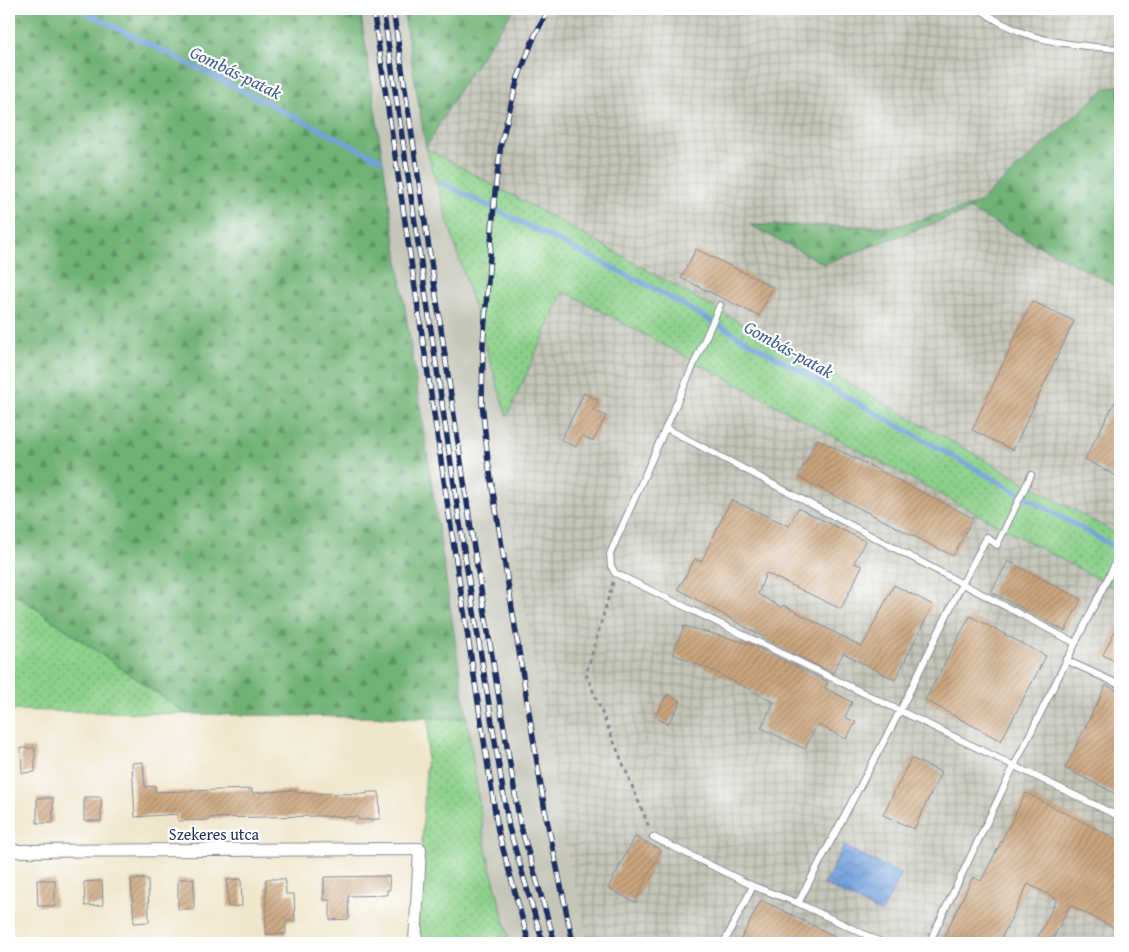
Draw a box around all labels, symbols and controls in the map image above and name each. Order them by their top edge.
water label: Gombás-patak [186,38,287,106]
water label: Gombás-patak [739,313,839,385]
street label: Szekeres utca [169,822,260,846]

